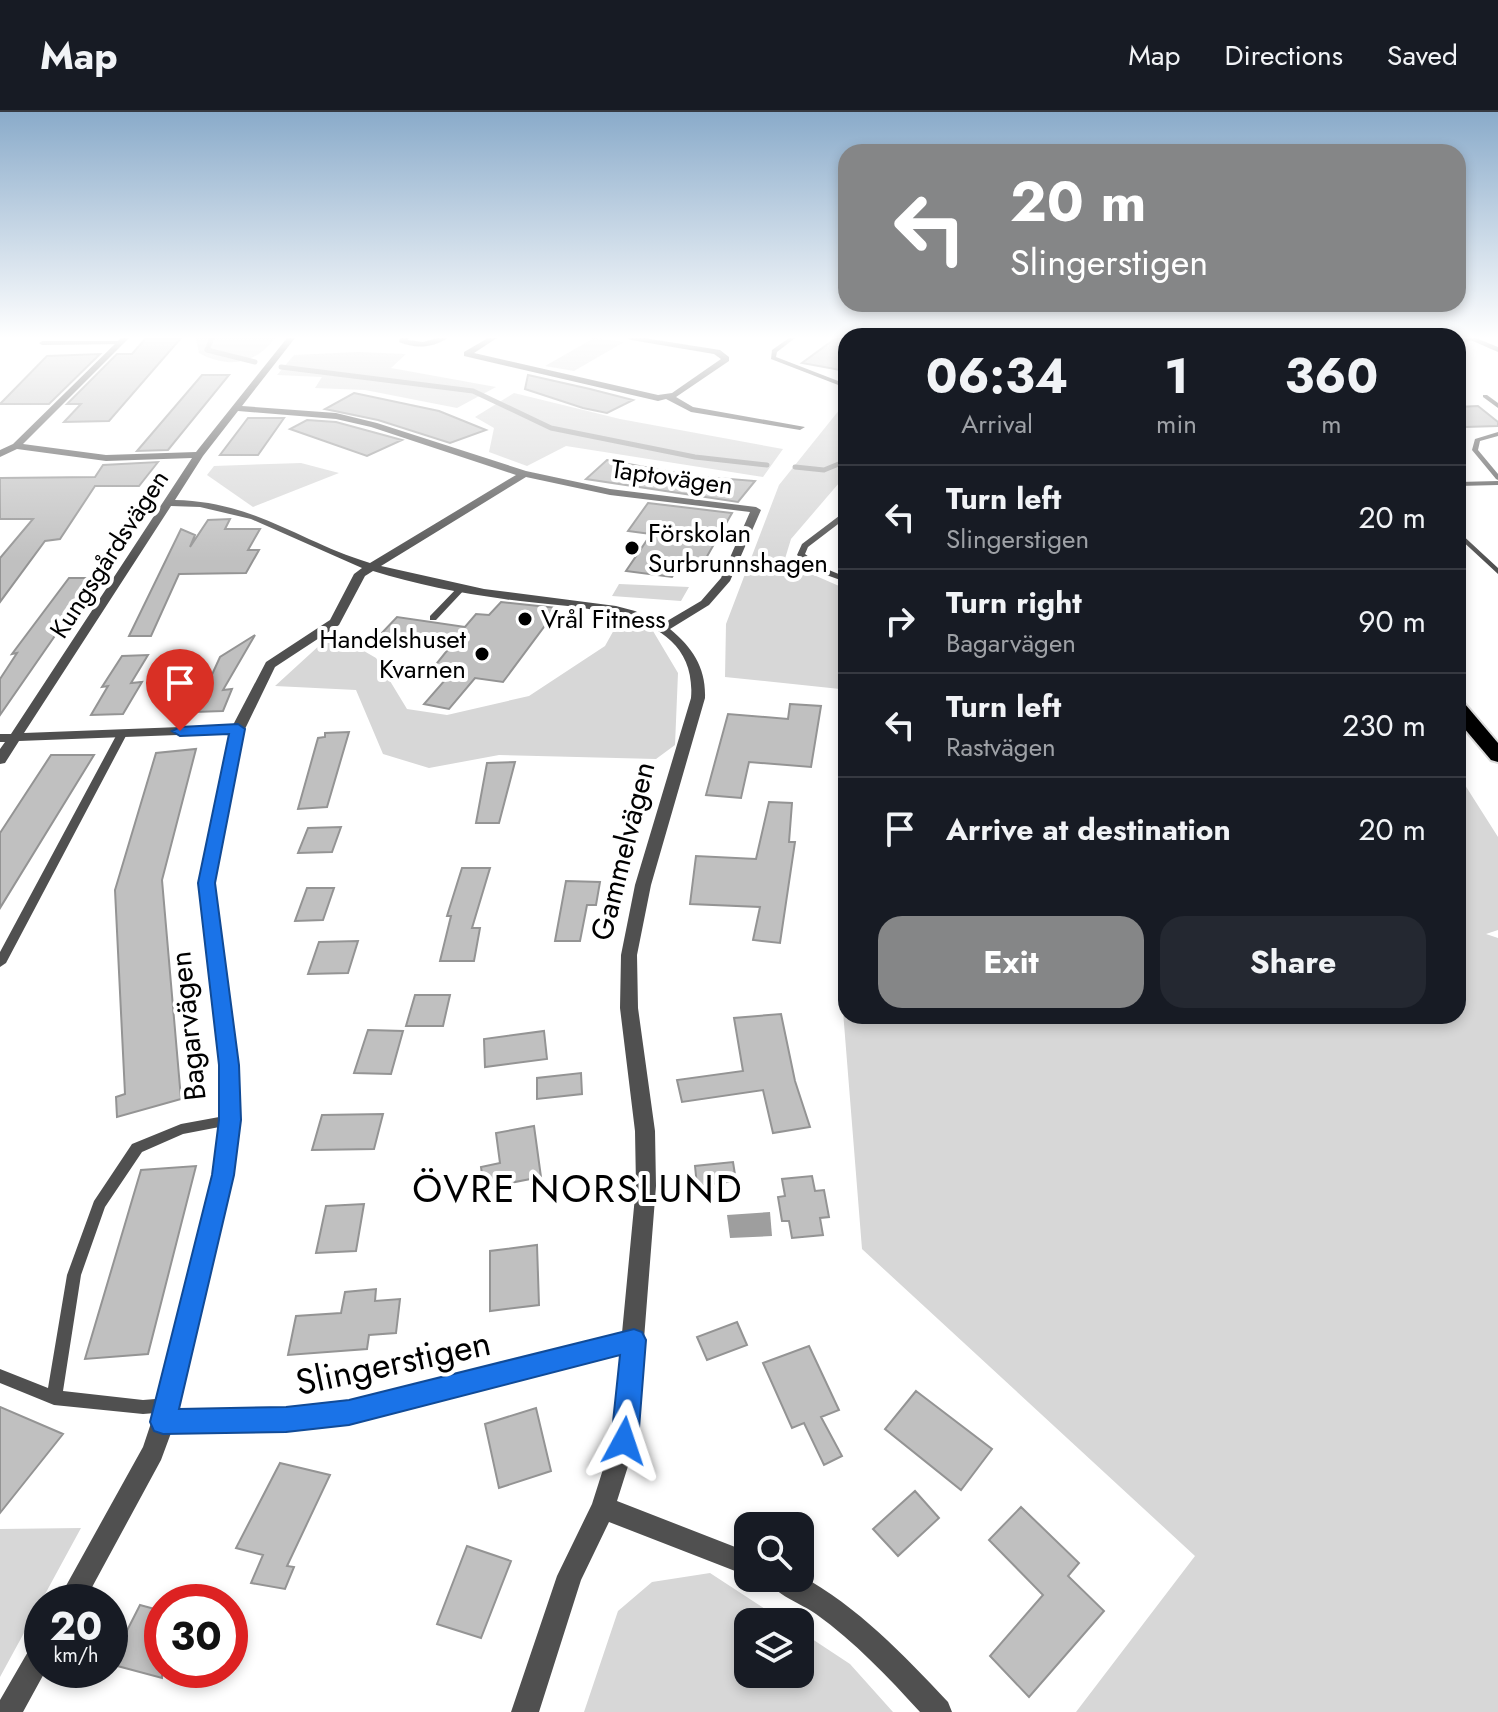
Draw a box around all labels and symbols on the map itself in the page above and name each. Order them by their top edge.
street label: Taptovägen [609,450,735,504]
street label: Kungsgårdsvägen [40,462,178,646]
place label: Förskolan Surbrunnshagen [648,514,828,582]
marker: Förskolan Surbrunnshagen [623,539,641,557]
place label: Vrål Fitness [541,600,666,638]
marker: Vrål Fitness [516,610,534,628]
place label: Handelshuset Kvarnen [319,620,467,688]
marker: Handelshuset Kvarnen [473,645,491,663]
pin [146,649,214,731]
street label: Gammelvägen [580,757,665,945]
street label: Bagarvägen [158,949,217,1103]
district label: ÖVRE NORSLUND [412,1161,744,1216]
street label: Slingerstigen [291,1316,495,1408]
position arrow [582,1399,666,1483]
speed limit sign: 30 [144,1584,248,1688]

